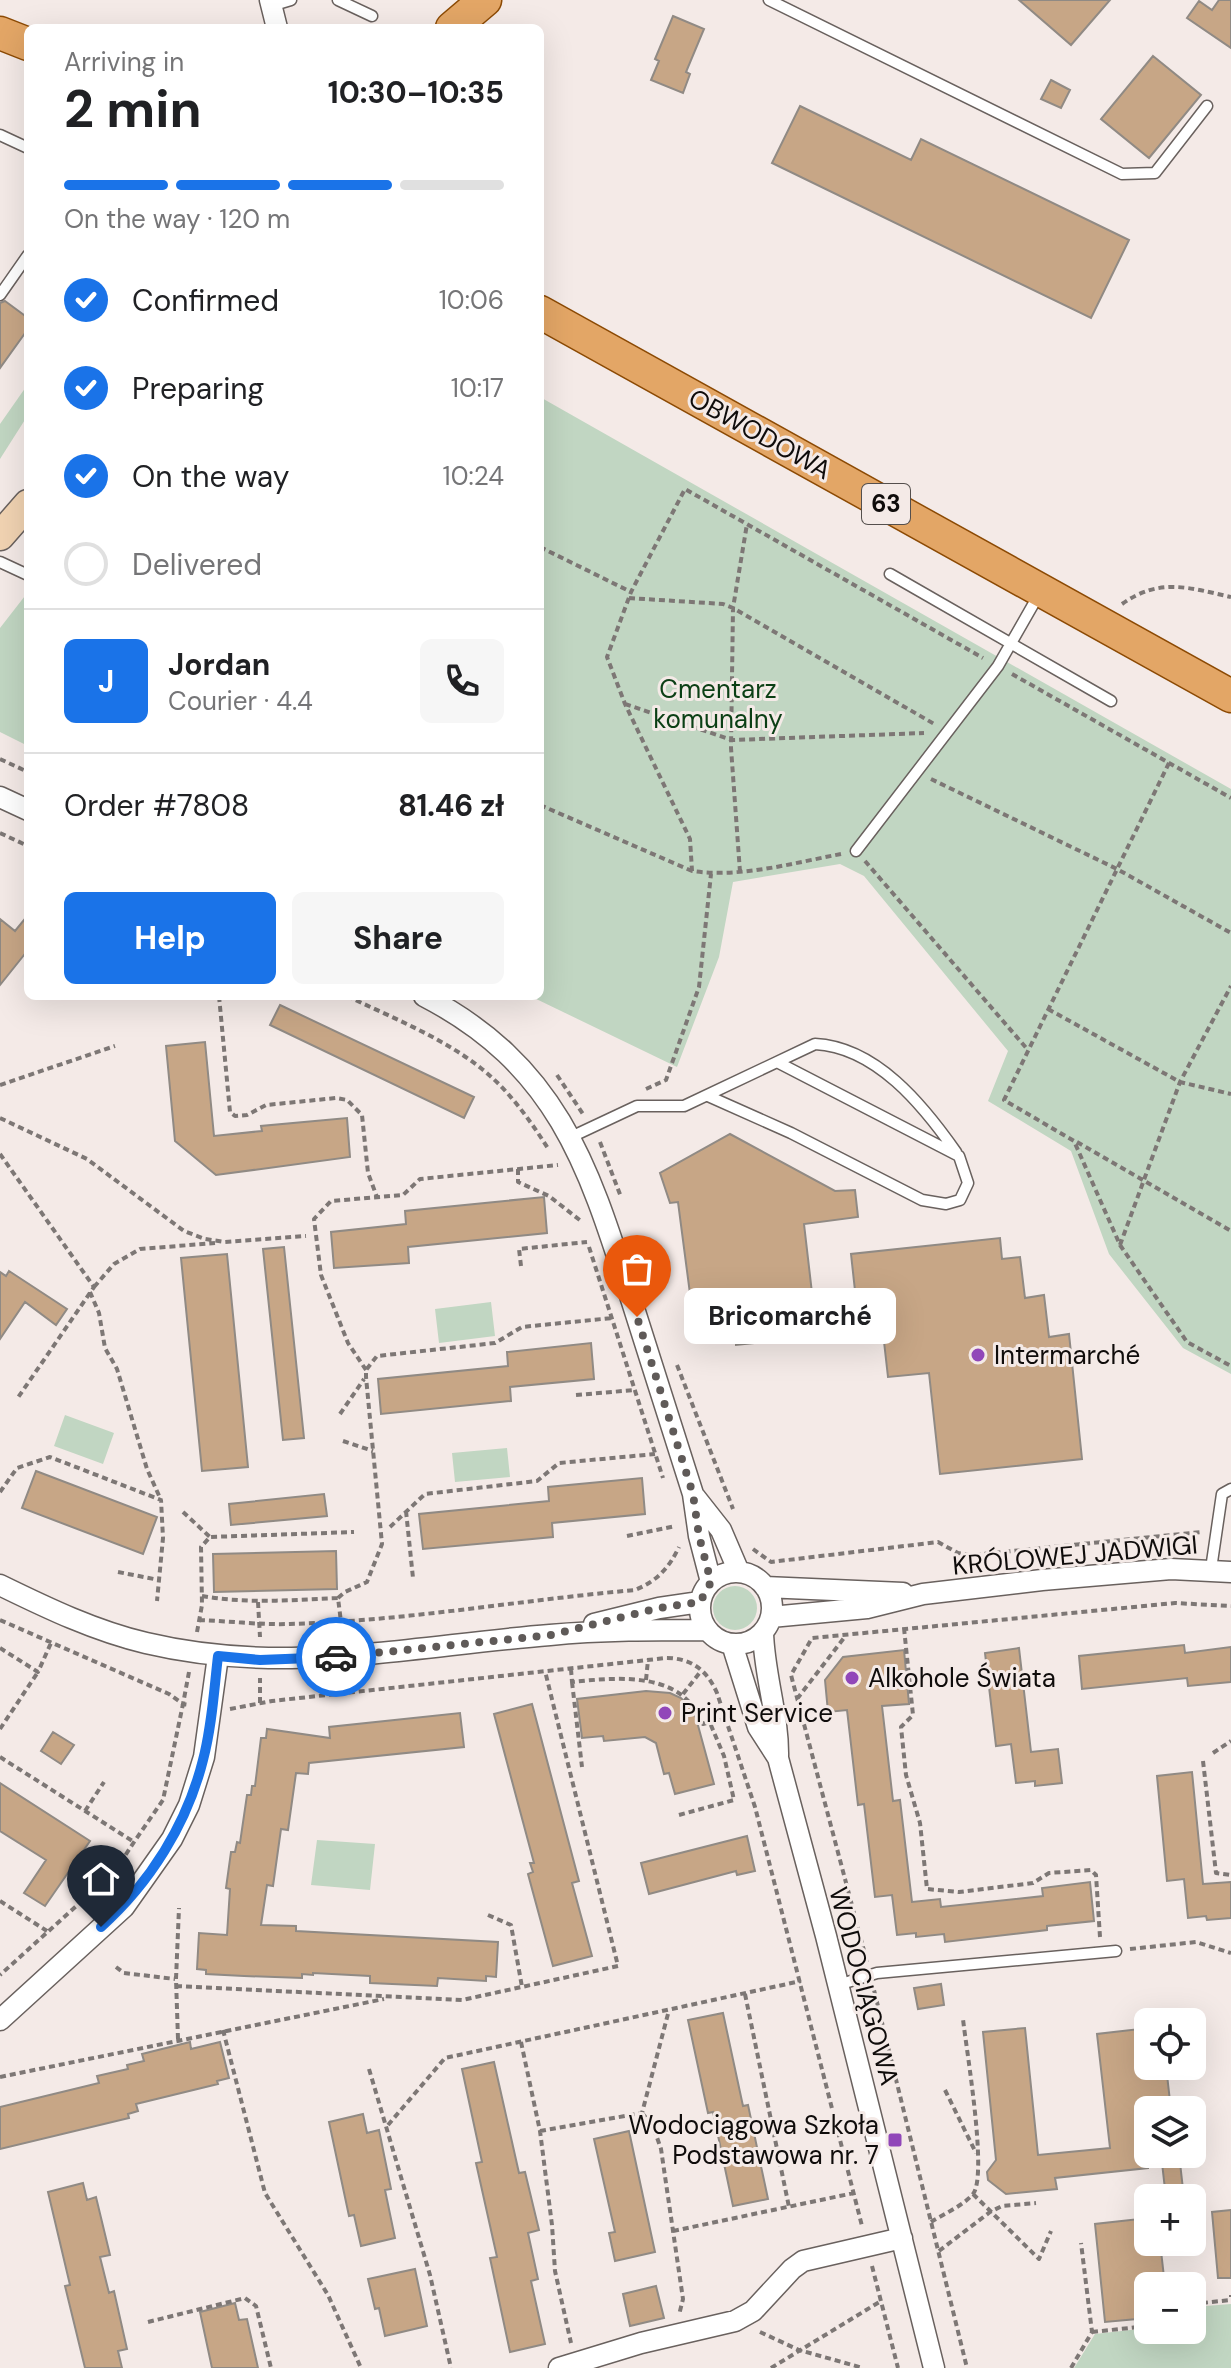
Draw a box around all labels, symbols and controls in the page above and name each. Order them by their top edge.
text: Arriving in [64,45,184,79]
text: 10:30–10:35 [328,73,504,112]
text: 2 min [64,75,202,143]
text: On the way · 120 m [64,202,290,236]
icon: check [64,278,108,322]
text: Confirmed [132,281,279,320]
text: 10:06 [439,283,504,317]
icon: check [64,366,108,410]
text: Preparing [132,369,264,408]
text: 10:17 [451,371,504,405]
street label: OBWODOWA [683,381,837,487]
icon: check [64,454,108,498]
text: On the way [132,457,289,496]
text: 10:24 [443,459,504,493]
road number: 63 [862,484,910,524]
text: Delivered [132,545,262,584]
button: phone [420,639,504,723]
text: Jordan [168,645,270,684]
text: J [98,662,114,701]
park label: Cmentarz komunalny [653,672,783,736]
text: Courier · 4.4 [168,684,313,718]
text: Order #7808 [64,786,249,825]
text: 81.46 zł [398,786,504,825]
button: Help [64,892,276,984]
button: Share [292,892,504,984]
pin [603,1235,671,1317]
icon: bag [615,1247,659,1291]
callout: Bricomarché [685,1289,897,1345]
text: Bricomarché [708,1299,872,1333]
place label: Intermarché [994,1338,1140,1372]
marker: Intermarché [969,1346,987,1364]
street label: KRÓLOWEJ JADWIGI [951,1527,1199,1583]
courier [296,1617,376,1697]
icon: car [314,1635,358,1679]
place label: Alkohole Świata [868,1661,1056,1695]
marker: Alkohole Świata [843,1669,861,1687]
place label: Print Service [681,1696,833,1730]
marker: Print Service [656,1704,674,1722]
pin [67,1845,135,1927]
icon: home [79,1857,123,1901]
street label: WODOCIĄGOWA [821,1883,907,2089]
map controls [1134,2008,1206,2344]
button: locate [1134,2008,1206,2080]
button: layers [1134,2096,1206,2168]
place label: Wodociągowa Szkoła Podstawowa nr. 7 [628,2108,879,2172]
marker: Wodociągowa Szkoła Podstawowa nr. 7 [886,2131,904,2149]
button: + [1134,2184,1206,2256]
button: − [1134,2272,1206,2344]

